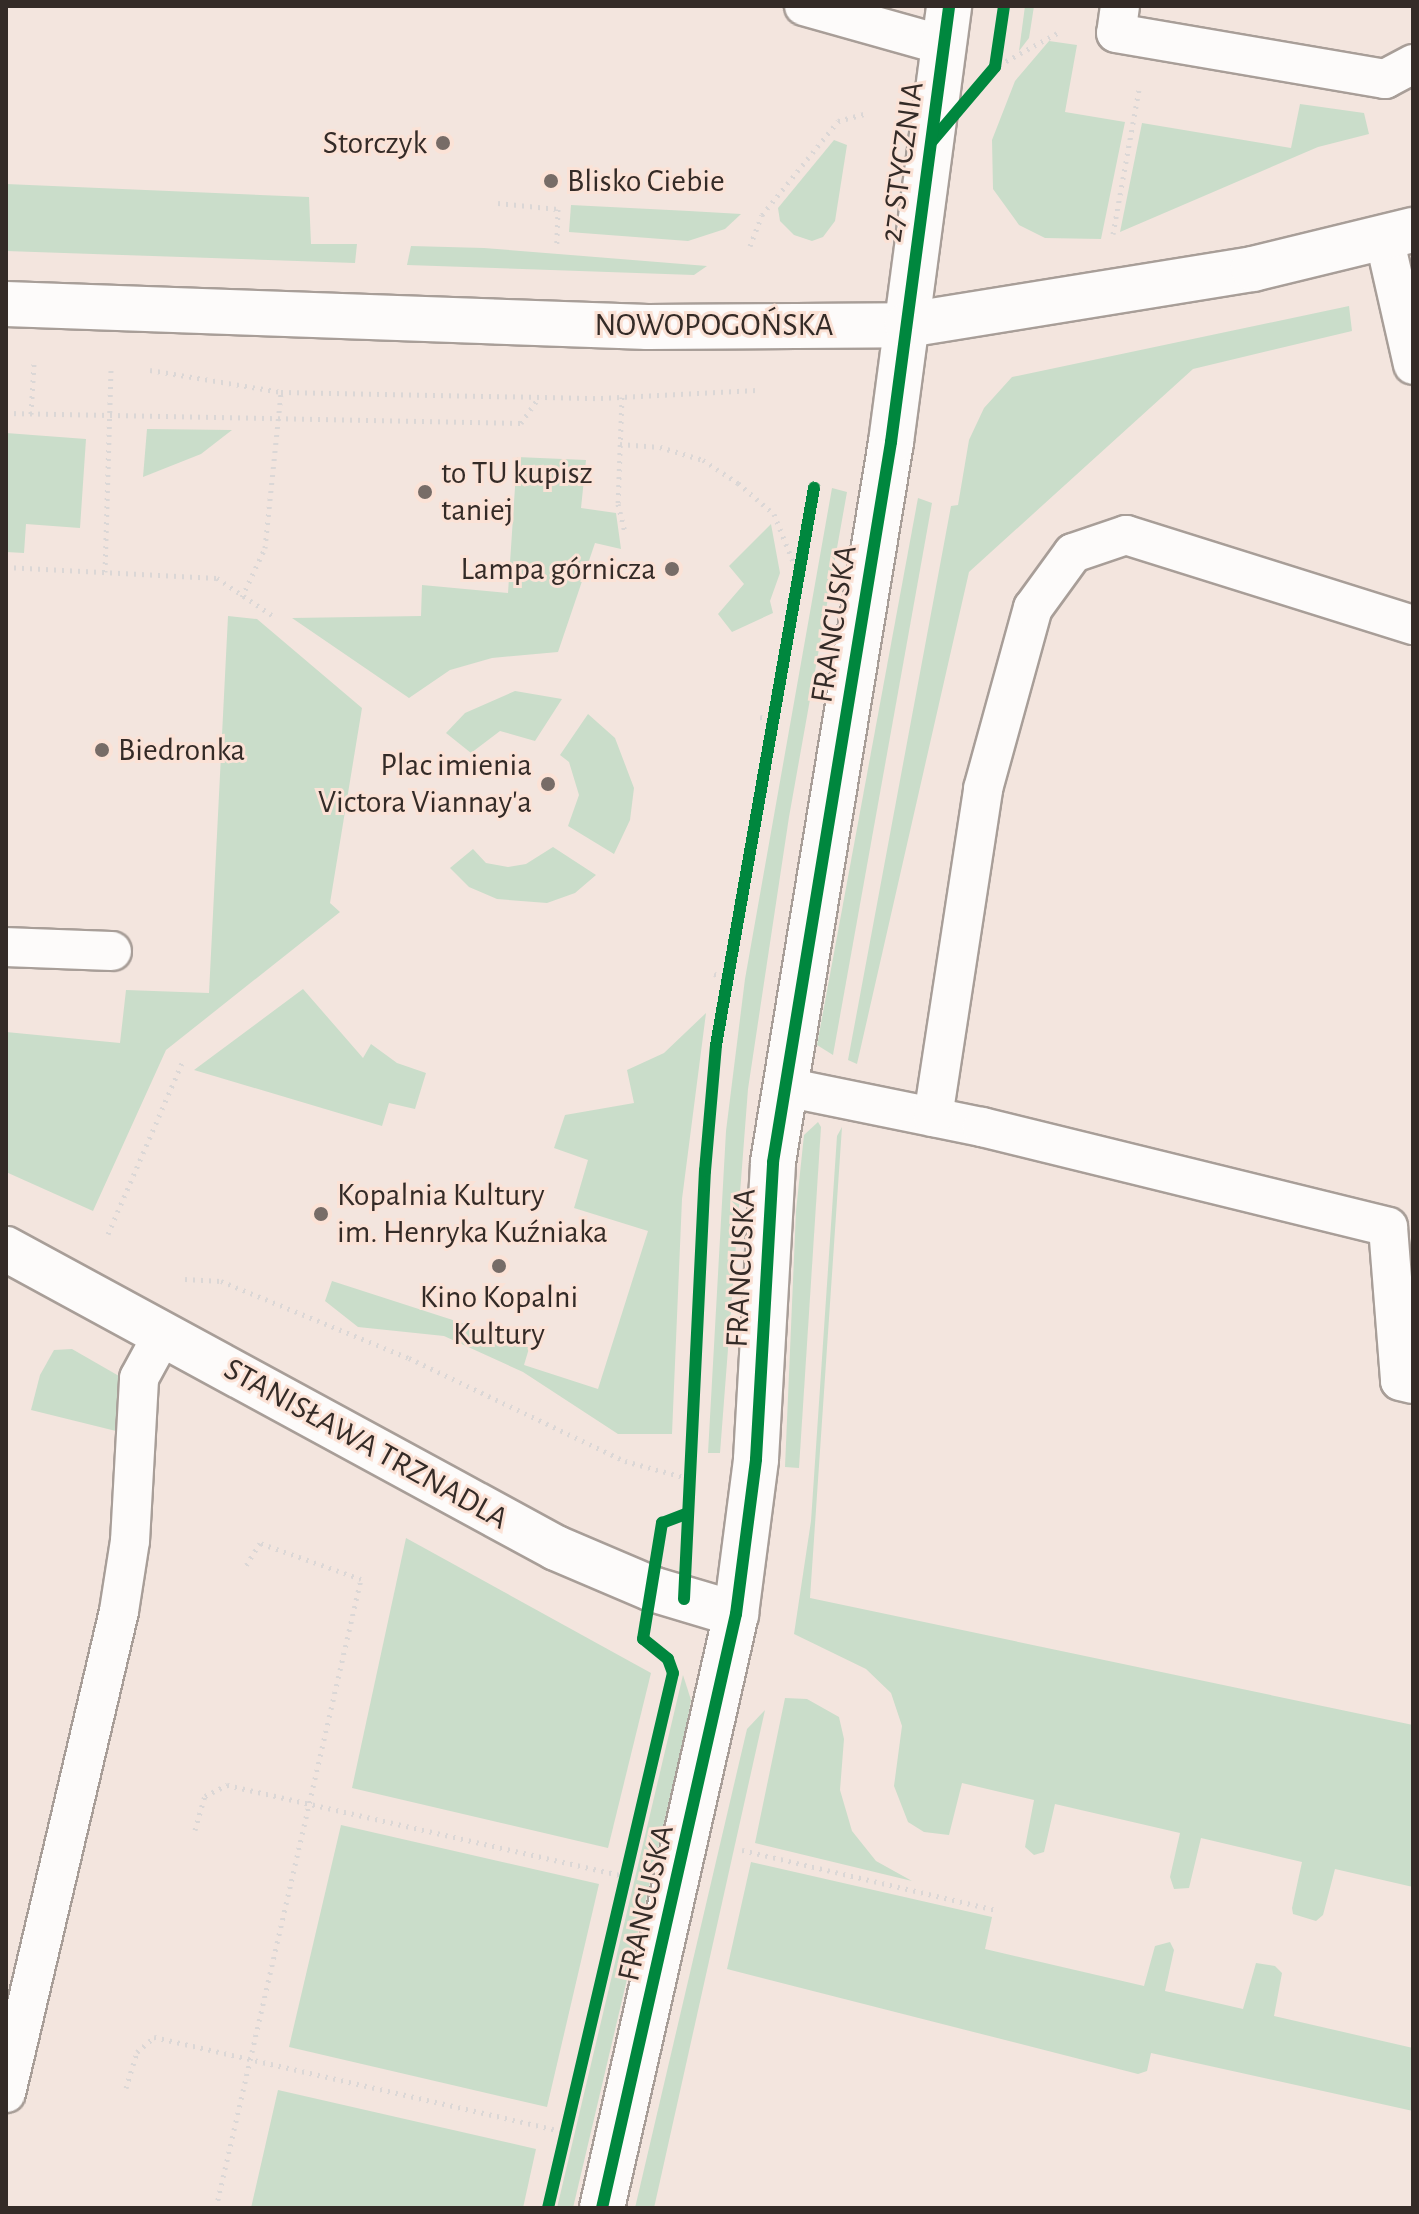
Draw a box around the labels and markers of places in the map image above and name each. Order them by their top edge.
place label: Storczyk [323,124,427,162]
marker: Storczyk [434,134,452,152]
place label: Blisko Ciebie [567,162,725,200]
marker: Blisko Ciebie [542,172,560,190]
place label: to TU kupisz taniej [441,455,593,530]
marker: to TU kupisz taniej [416,483,434,501]
place label: Lampa górnicza [460,550,656,588]
marker: Lampa górnicza [663,560,681,578]
place label: Biedronka [118,731,245,769]
marker: Biedronka [93,741,111,759]
place label: Plac imienia Victora Viannay'a [318,747,532,822]
marker: Plac imienia Victora Viannay'a [539,775,557,793]
place label: Kopalnia Kultury im. Henryka Kuźniaka [337,1177,608,1252]
marker: Kopalnia Kultury im. Henryka Kuźniaka [312,1205,330,1223]
marker: Kino Kopalni Kultury [490,1257,508,1275]
place label: Kino Kopalni Kultury [420,1279,578,1354]

